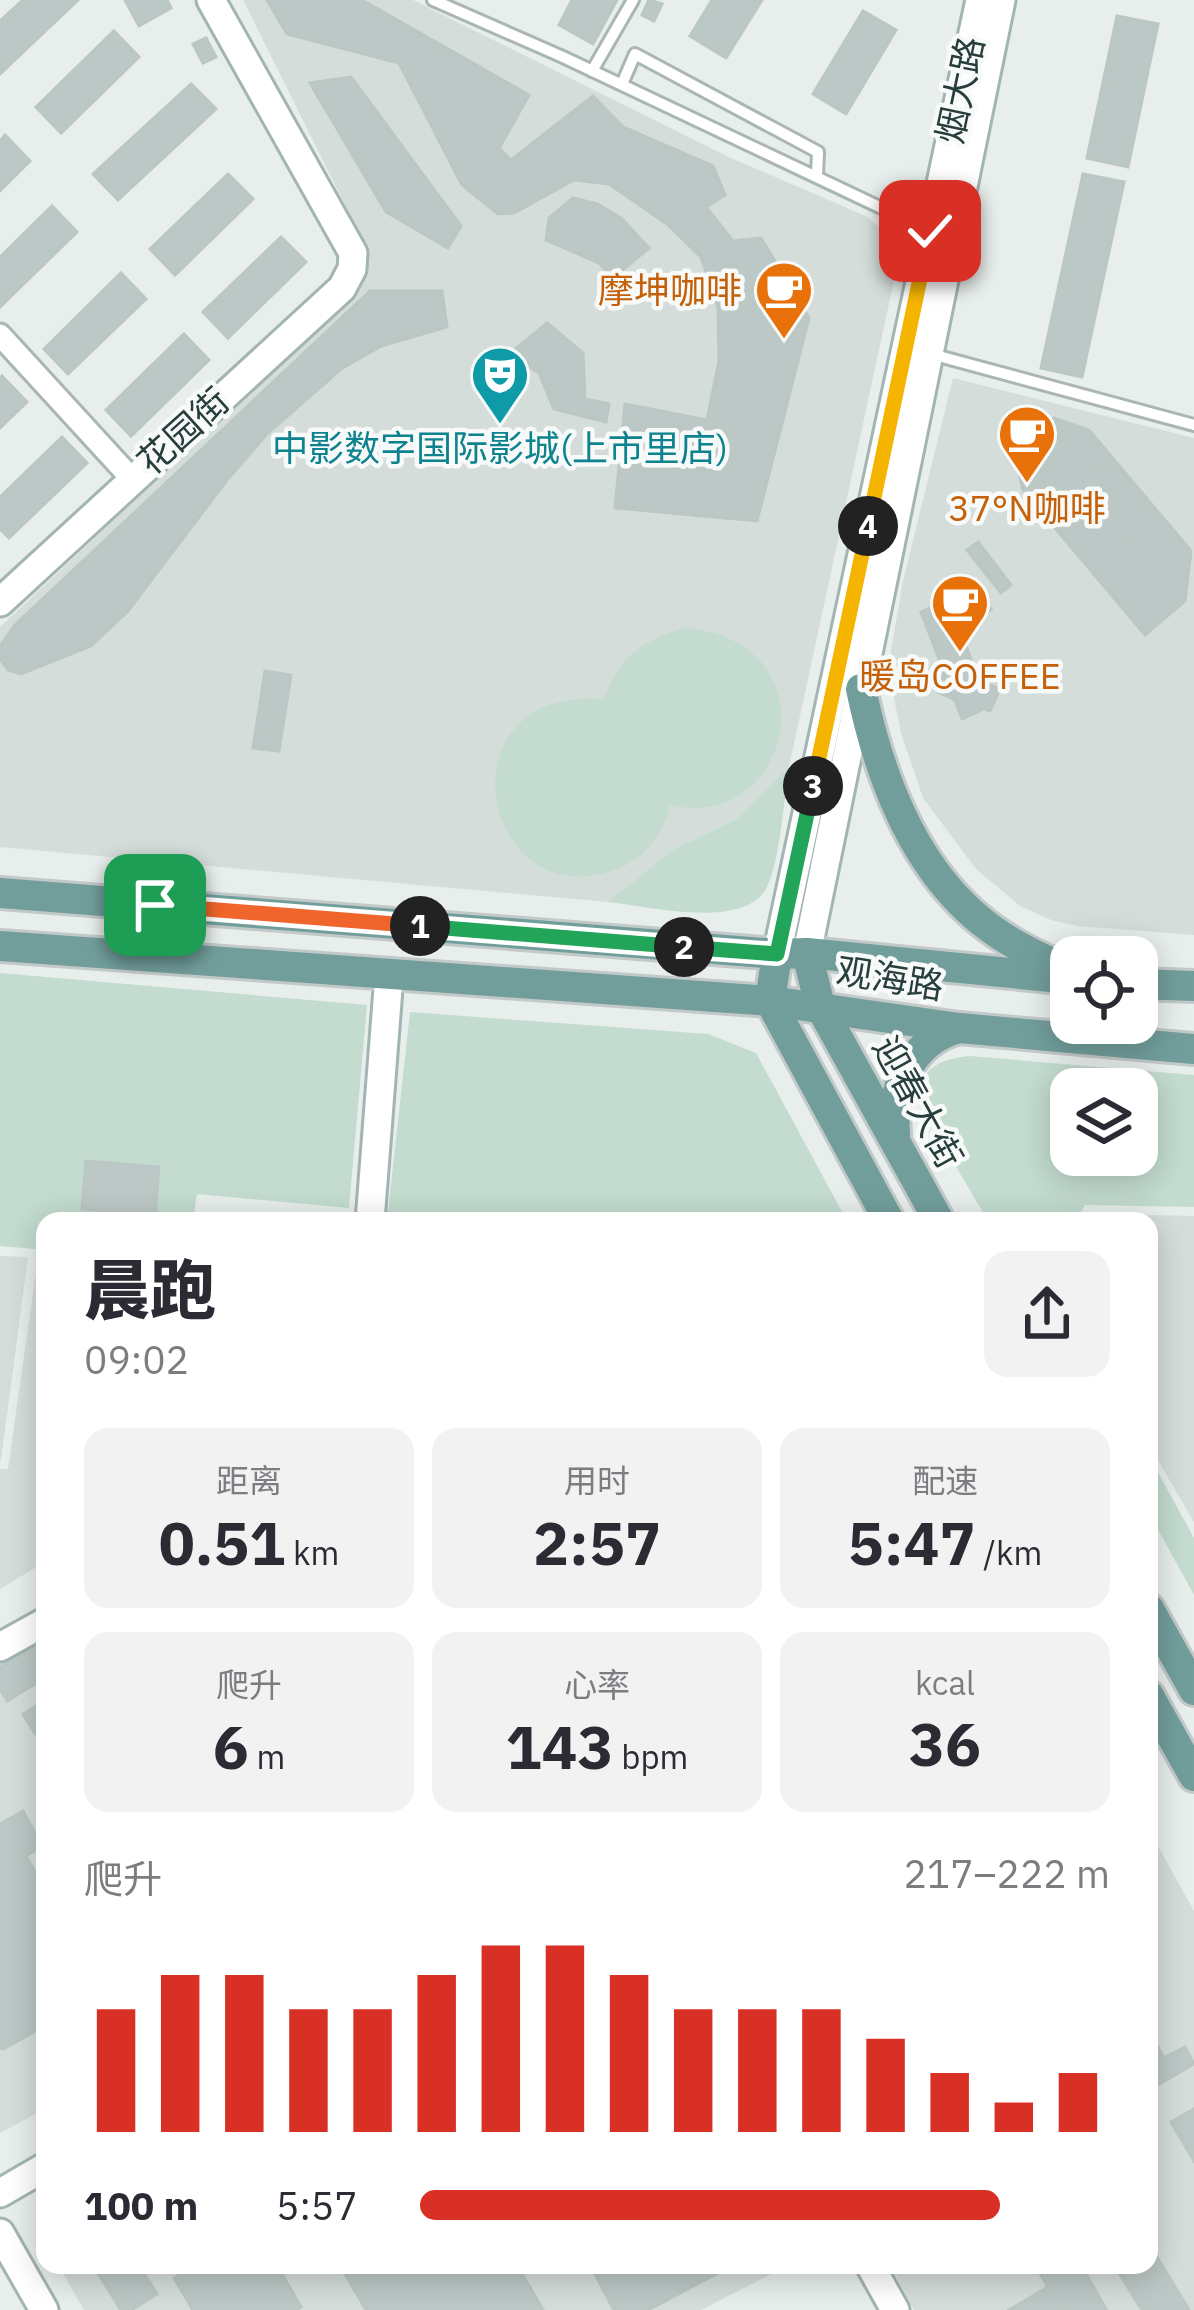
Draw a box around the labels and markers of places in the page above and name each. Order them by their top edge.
pin [879,180,981,282]
cafe icon: 摩坤咖啡 [753,259,815,341]
place label: 摩坤咖啡 [598,266,742,313]
theatre icon: 中影数字国际影城(上市里店) [469,344,531,426]
cafe icon: 37°N咖啡 [996,403,1058,485]
place label: 中影数字国际影城(上市里店) [272,424,728,471]
place label: 37°N咖啡 [948,484,1106,531]
pin: 4 [838,496,898,556]
cafe icon: 暖岛COFFEE [929,572,991,654]
place label: 暖岛COFFEE [859,652,1061,699]
pin: 3 [783,756,843,816]
pin [104,854,206,956]
pin: 1 [390,896,450,956]
pin: 2 [654,917,714,977]

